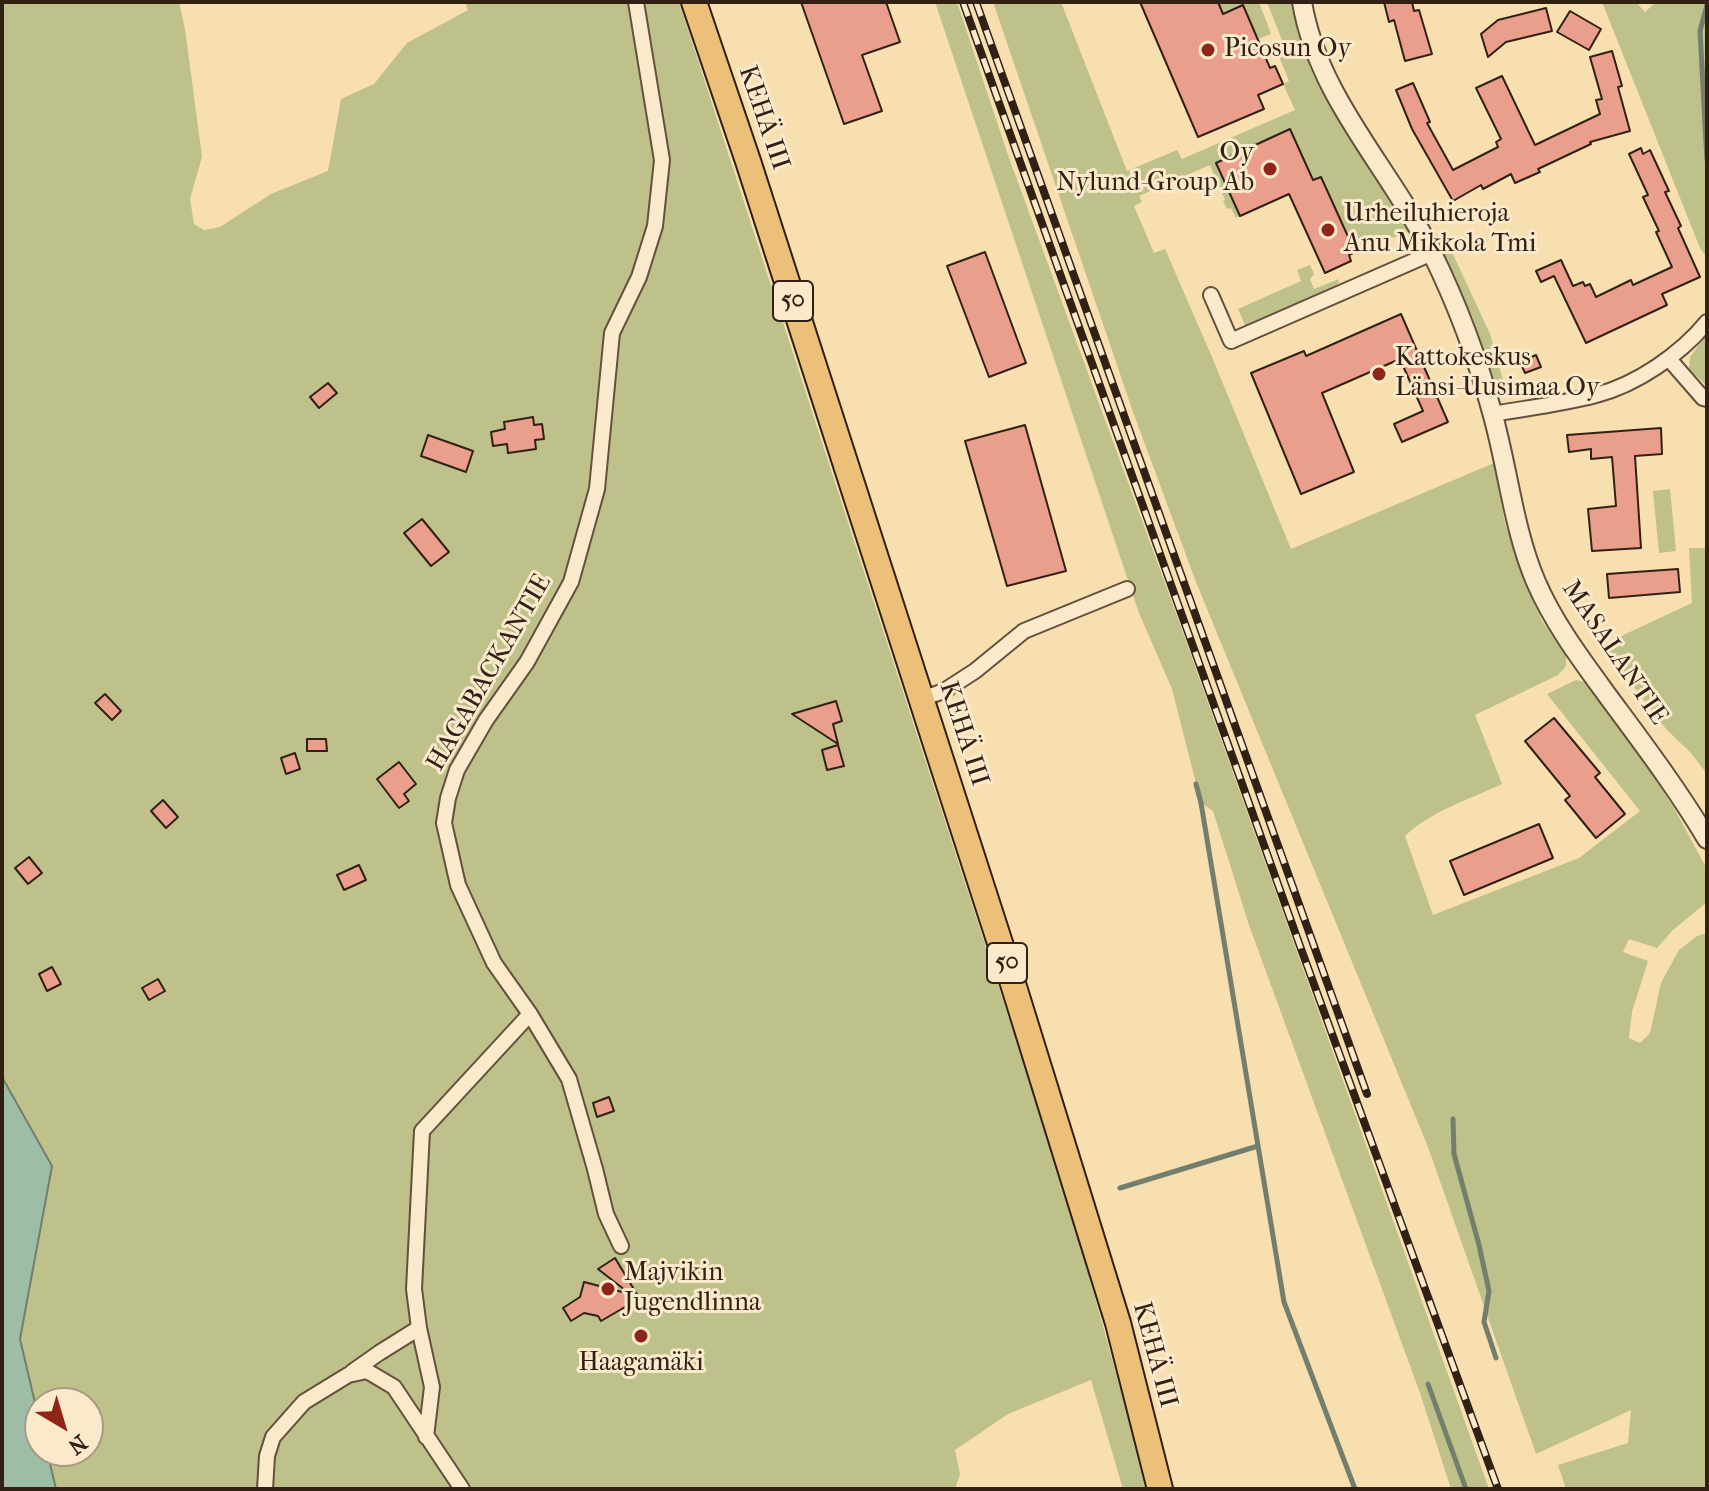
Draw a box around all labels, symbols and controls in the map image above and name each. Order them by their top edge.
place label: Picosun Oy [1224,34,1351,66]
marker: Picosun Oy [1199,41,1217,59]
street label: KEHÄ III [731,62,795,174]
place label: Oy Nylund-Group Ab [1056,138,1254,200]
marker: Oy Nylund-Group Ab [1261,160,1279,178]
place label: Urheiluhieroja Anu Mikkola Tmi [1344,199,1536,260]
marker: Urheiluhieroja Anu Mikkola Tmi [1319,221,1337,239]
road number: 50 [773,281,813,321]
place label: Kattokeskus Länsi-Uusimaa Oy [1395,343,1600,404]
marker: Kattokeskus Länsi-Uusimaa Oy [1370,365,1388,383]
street label: HAGABACKANTIE [421,569,559,777]
street label: MASALANTIE [1554,575,1674,731]
street label: KEHÄ III [931,678,995,790]
road number: 50 [987,943,1027,983]
place label: Majvikin Jugendlinna [624,1258,761,1320]
marker: Majvikin Jugendlinna [599,1280,617,1298]
street label: KEHÄ III [1125,1299,1183,1411]
marker: Haagamäki [632,1327,650,1345]
place label: Haagamäki [578,1348,704,1380]
north arrow [24,1387,104,1467]
text: N [63,1429,92,1460]

